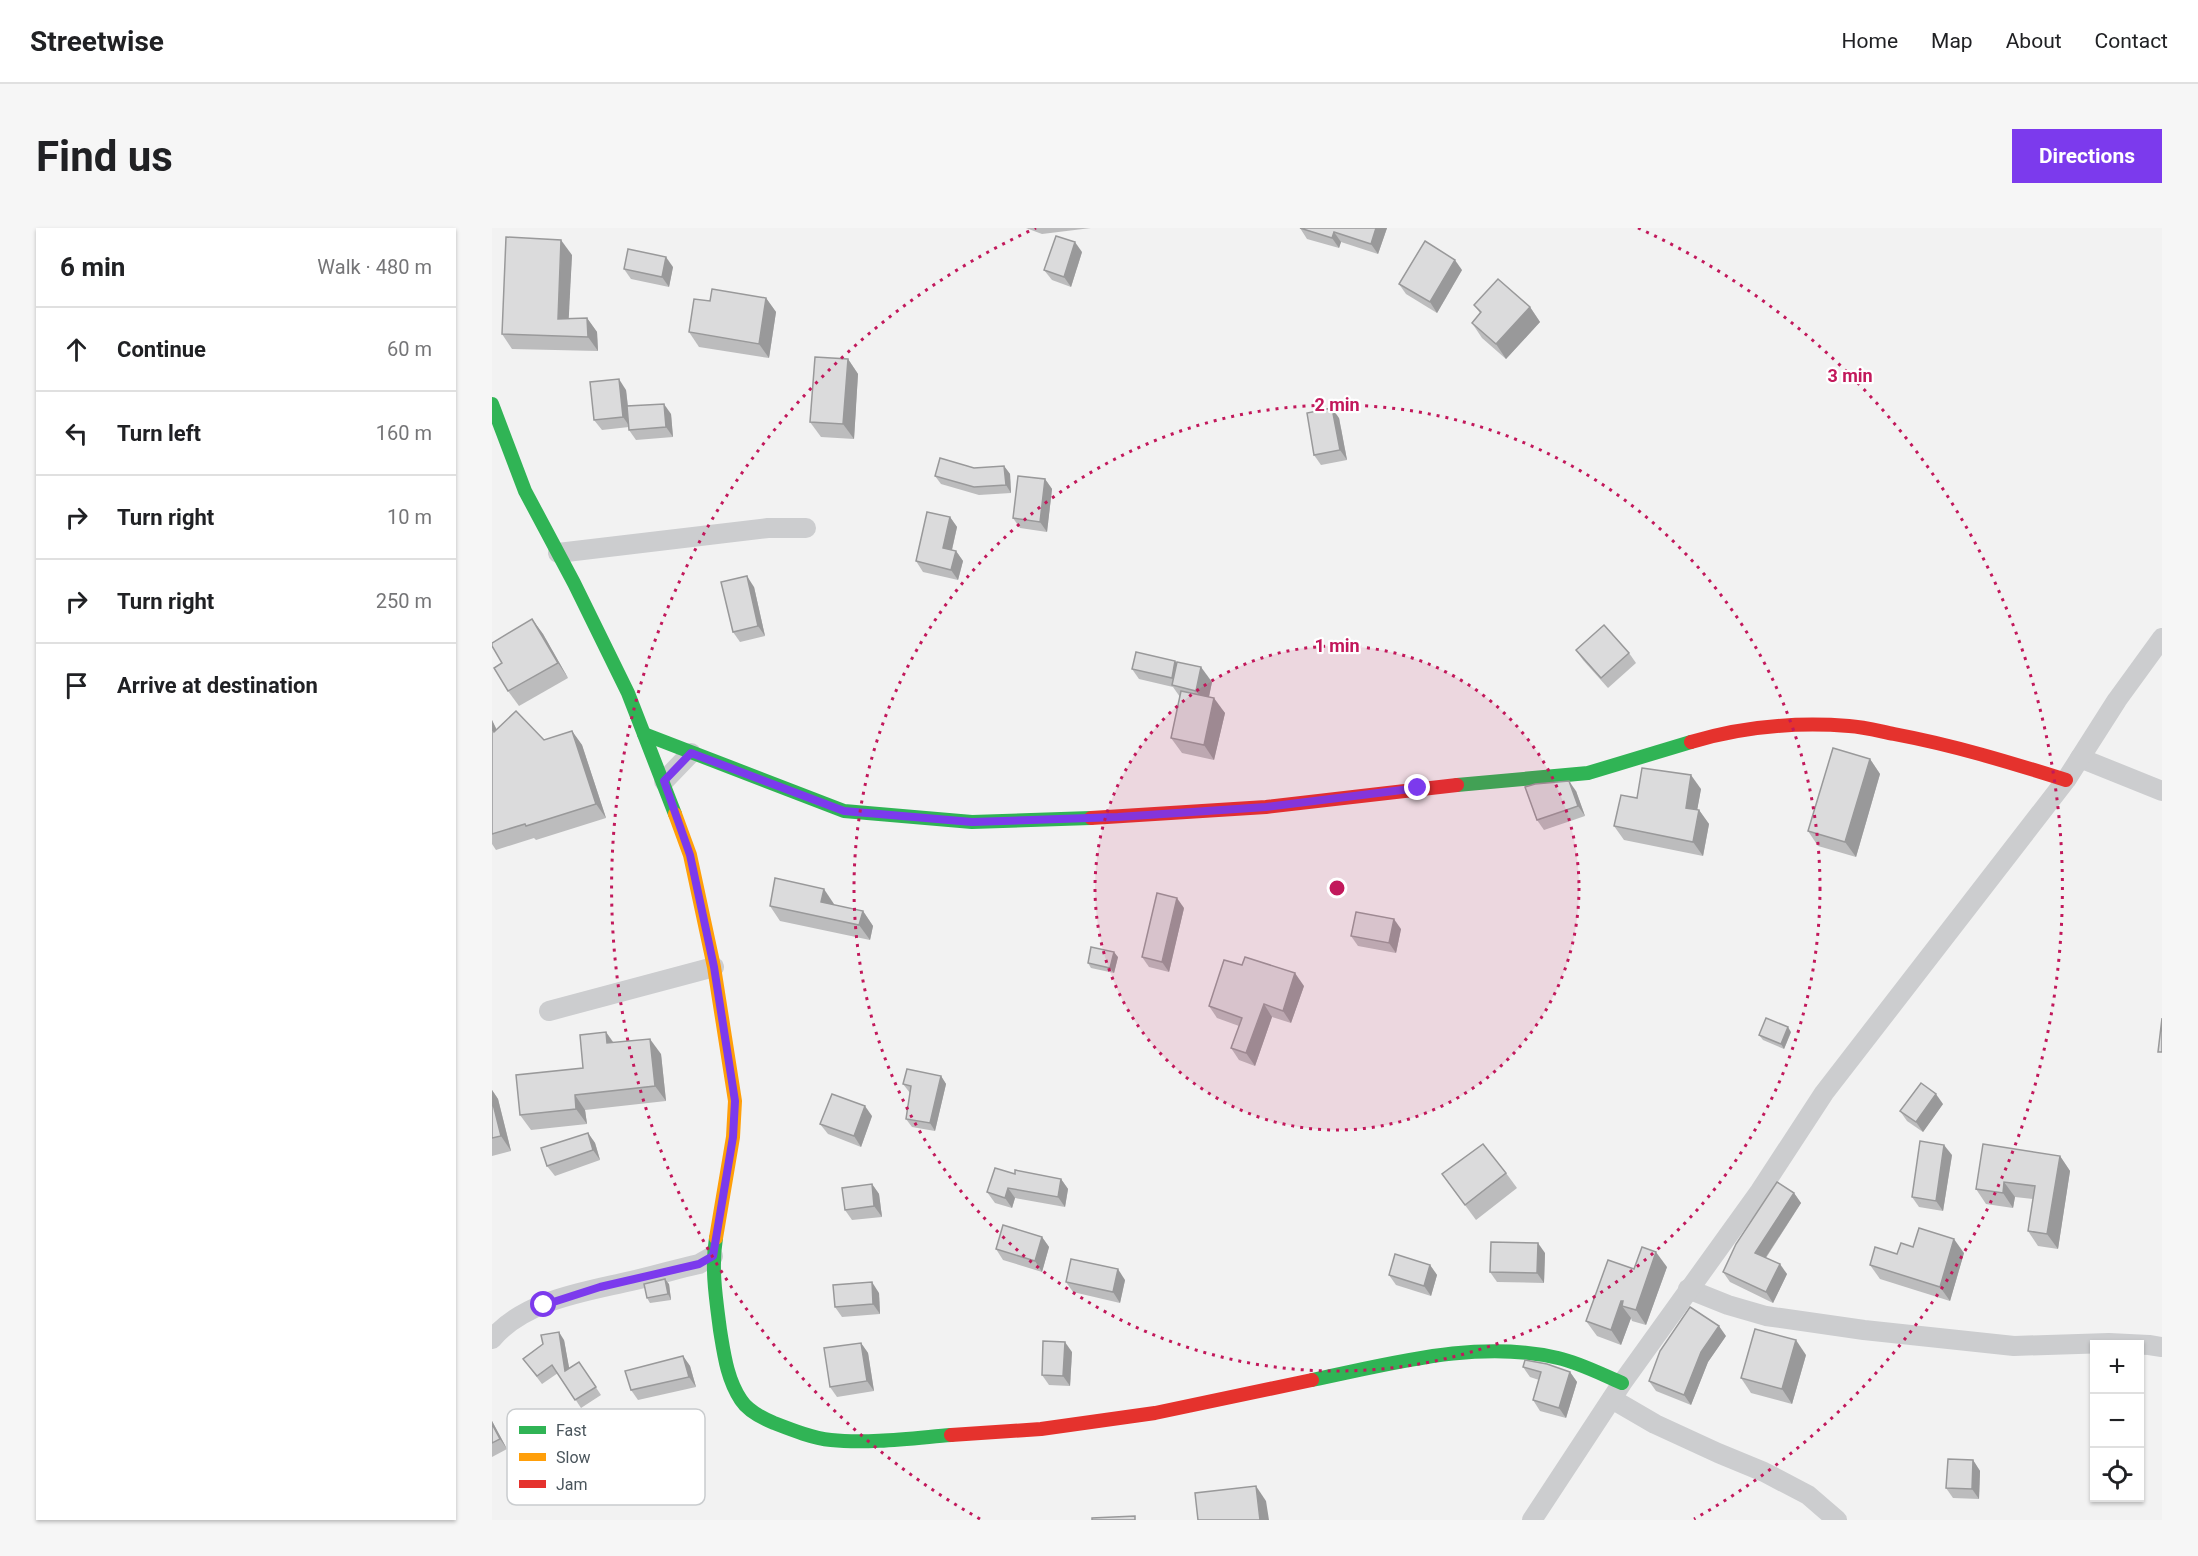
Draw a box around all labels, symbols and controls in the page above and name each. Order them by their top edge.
text: Streetwise [30,25,164,58]
text: Home [1842,29,1898,53]
text: Map [1931,29,1973,53]
text: About [2006,29,2062,53]
text: Contact [2095,29,2168,53]
button: Directions [2012,129,2162,183]
text: Find us [36,132,173,181]
text: 6 min [60,252,125,282]
text: Walk · 480 m [317,255,432,279]
icon: ahead [60,333,93,366]
text: Continue [117,337,206,362]
text: 60 m [387,337,432,361]
text: 3 min [1827,365,1873,386]
text: 2 min [1314,394,1360,415]
icon: left [60,417,93,450]
text: Turn left [117,421,201,446]
text: 160 m [376,421,432,445]
icon: right [60,501,93,534]
text: Turn right [117,505,214,530]
text: 10 m [387,505,432,529]
icon: right [60,585,93,618]
text: Turn right [117,589,214,614]
text: 250 m [376,589,432,613]
text: 1 min [1314,635,1360,656]
icon: arrive [60,669,93,702]
text: Arrive at destination [117,673,318,698]
route end [1404,774,1430,800]
centre of rings [1327,878,1347,898]
route start [530,1291,556,1317]
map controls [2090,1340,2144,1502]
button: + [2090,1340,2144,1394]
button: − [2090,1394,2144,1448]
legend [507,1409,705,1505]
text: Fast [556,1421,587,1440]
text: Slow [556,1448,591,1467]
button: locate [2090,1448,2144,1502]
text: Jam [556,1475,588,1494]

